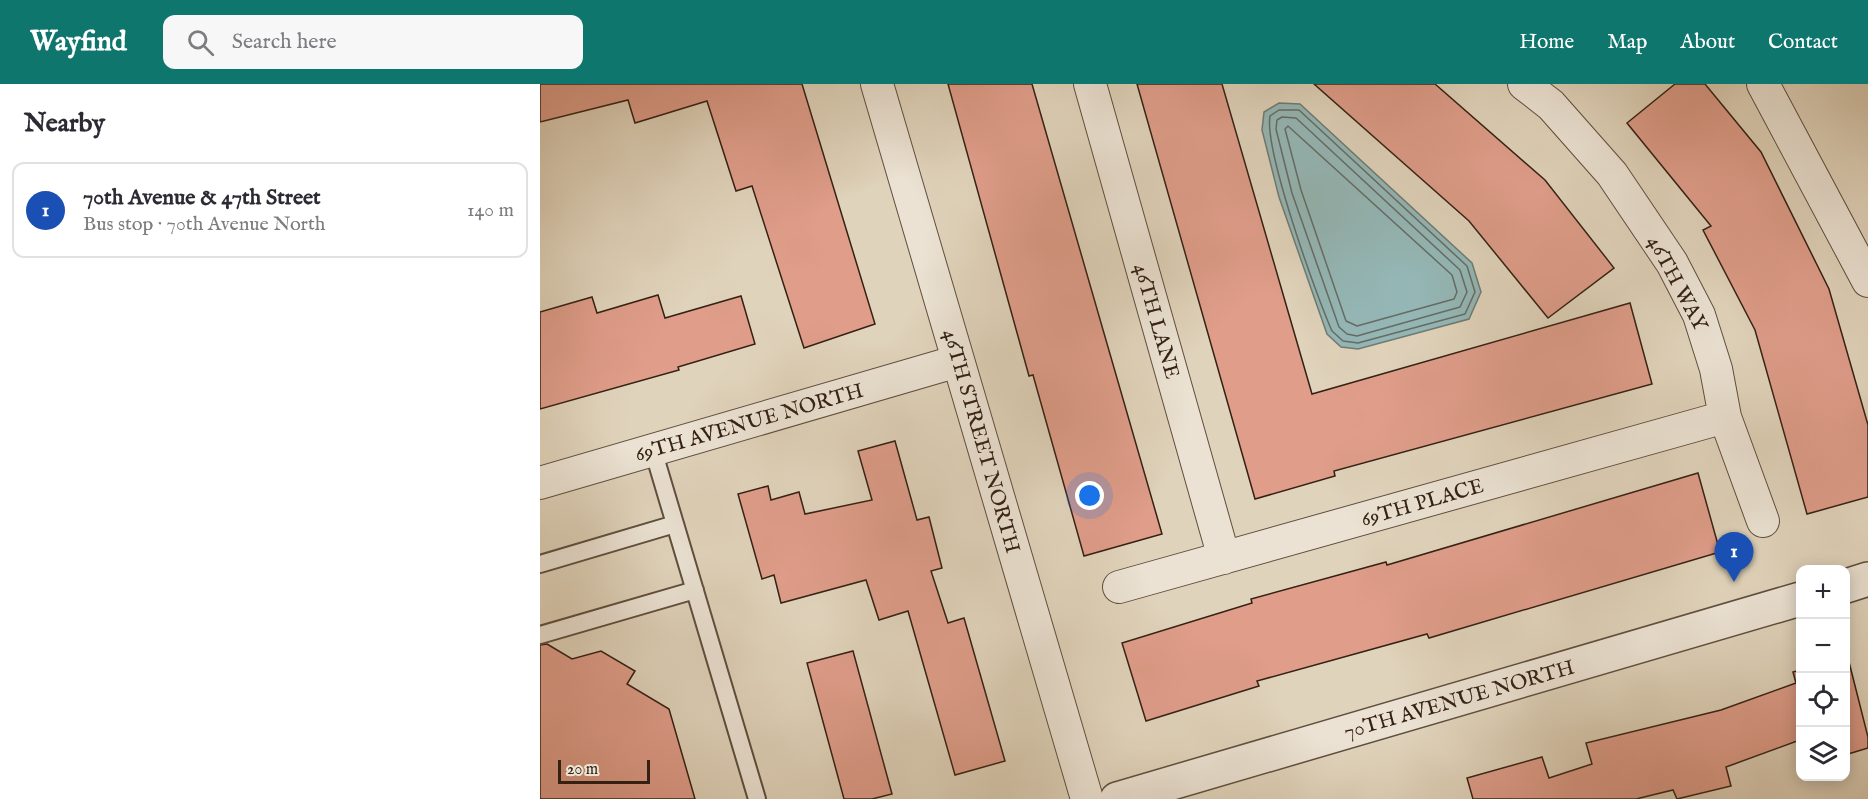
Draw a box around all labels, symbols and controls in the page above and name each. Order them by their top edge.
search box [163,15,583,69]
text: Wayfind [30,25,127,60]
icon: search [184,26,217,59]
text: Search here [232,28,337,56]
text: Home [1519,29,1574,56]
text: Map [1607,29,1647,56]
text: About [1680,29,1735,56]
text: Contact [1768,29,1838,56]
text: Nearby [24,107,105,140]
text: 70th Avenue & 47th Street [83,184,321,212]
text: 1 [42,198,49,223]
text: 140 m [467,198,514,223]
text: Bus stop · 70th Avenue North [83,212,325,237]
street label: 46TH WAY [1640,231,1714,338]
street label: 46TH LANE [1126,261,1185,382]
street label: 46TH STREET NORTH [936,326,1026,557]
street label: 69TH AVENUE NORTH [632,378,867,469]
street label: 69TH PLACE [1358,473,1487,534]
your location [1075,481,1104,510]
pin: 1 [1714,532,1754,582]
map controls [1796,565,1850,781]
button: + [1796,565,1850,619]
button: − [1796,619,1850,673]
street label: 70TH AVENUE NORTH [1341,655,1578,746]
button: locate [1796,673,1850,727]
button: layers [1796,727,1850,781]
scale bar [558,757,650,784]
text: 20 m [567,760,598,780]

